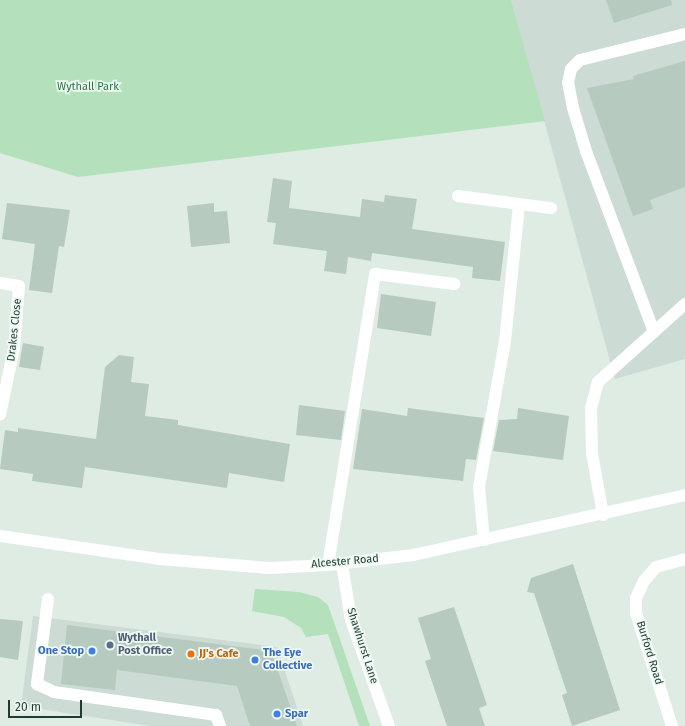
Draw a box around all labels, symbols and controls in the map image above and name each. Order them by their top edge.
park label: Wythall Park [57,80,119,94]
street label: Drakes Close [5,298,25,362]
street label: Alcester Road [311,552,379,572]
street label: Shawhurst Lane [344,606,380,686]
street label: Burford Road [633,619,665,687]
place label: Wythall Post Office [118,632,172,658]
marker: Wythall Post Office [105,640,115,650]
place label: One Stop [38,644,84,658]
marker: One Stop [87,646,97,656]
place label: JJ's Cafe [199,647,239,661]
place label: The Eye Collective [263,647,312,673]
marker: JJ's Cafe [186,649,196,659]
marker: The Eye Collective [250,655,260,665]
scale bar [10,692,84,718]
text: 20 m [15,700,41,714]
place label: Spar [285,707,308,721]
marker: Spar [272,709,282,719]

